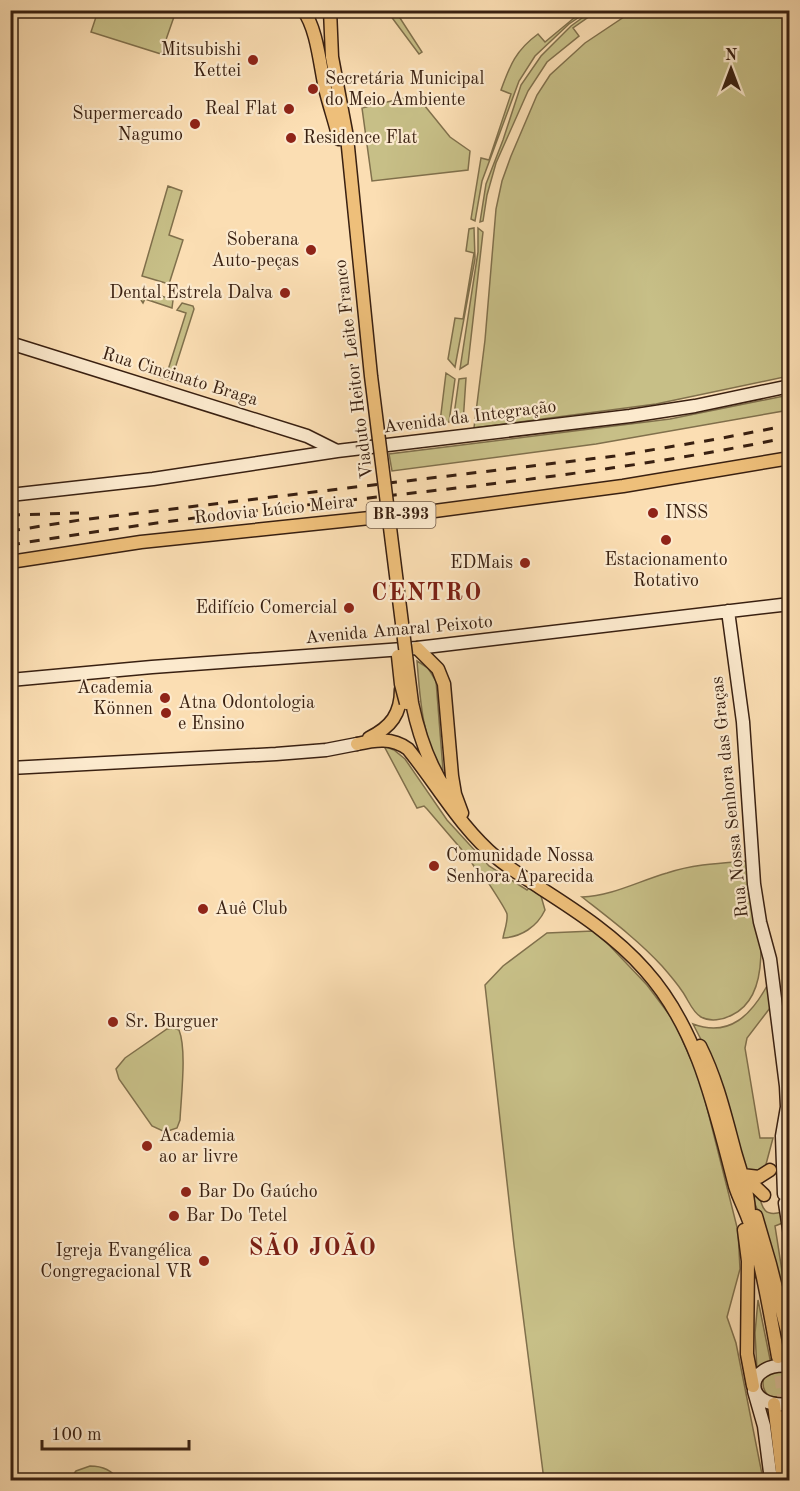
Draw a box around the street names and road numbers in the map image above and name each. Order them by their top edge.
street label: Viaduto Heitor Leite Franco [332,258,376,480]
street label: Rua Cincinato Braga [100,345,260,409]
street label: Avenida da Integração [383,397,557,437]
street label: Rodovia Lúcio Meira [193,493,355,527]
road number: BR-393 [366,502,436,528]
street label: Avenida Amaral Peixoto [305,613,494,647]
street label: Rua Nossa Senhora das Graças [708,675,752,919]

